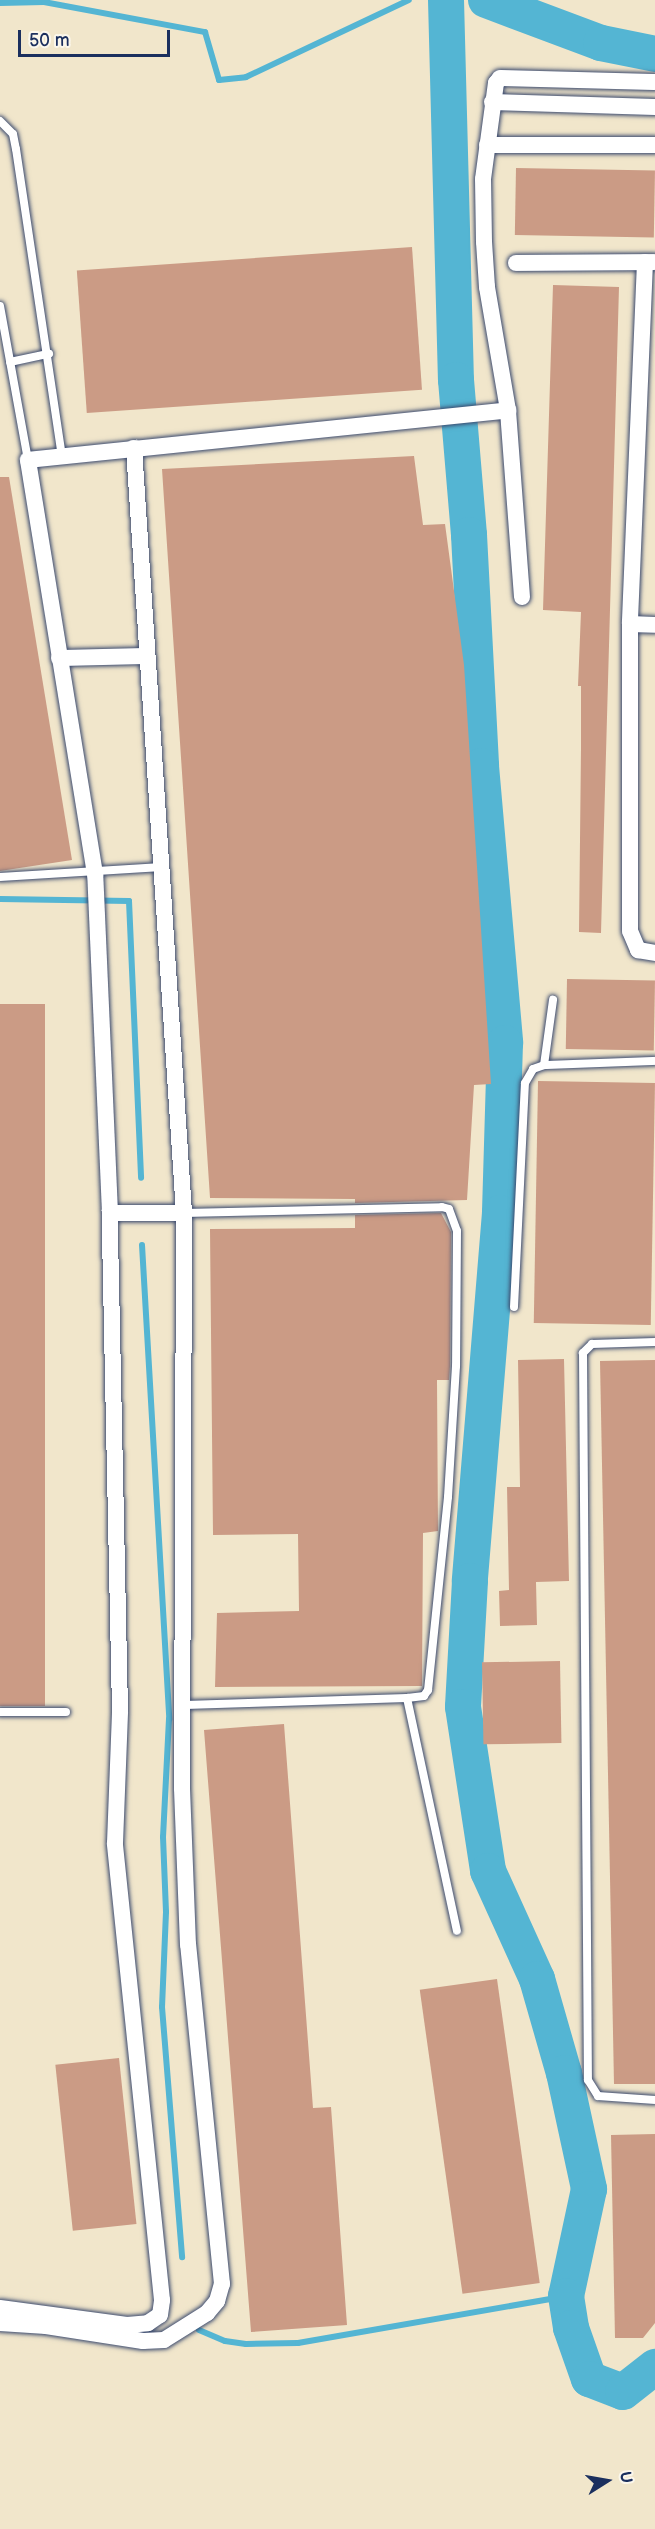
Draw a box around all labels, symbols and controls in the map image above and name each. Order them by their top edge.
scale bar [21,18,172,56]
text: 50 m [29,30,70,51]
north arrow [577,2451,637,2511]
text: U [615,2470,636,2485]

